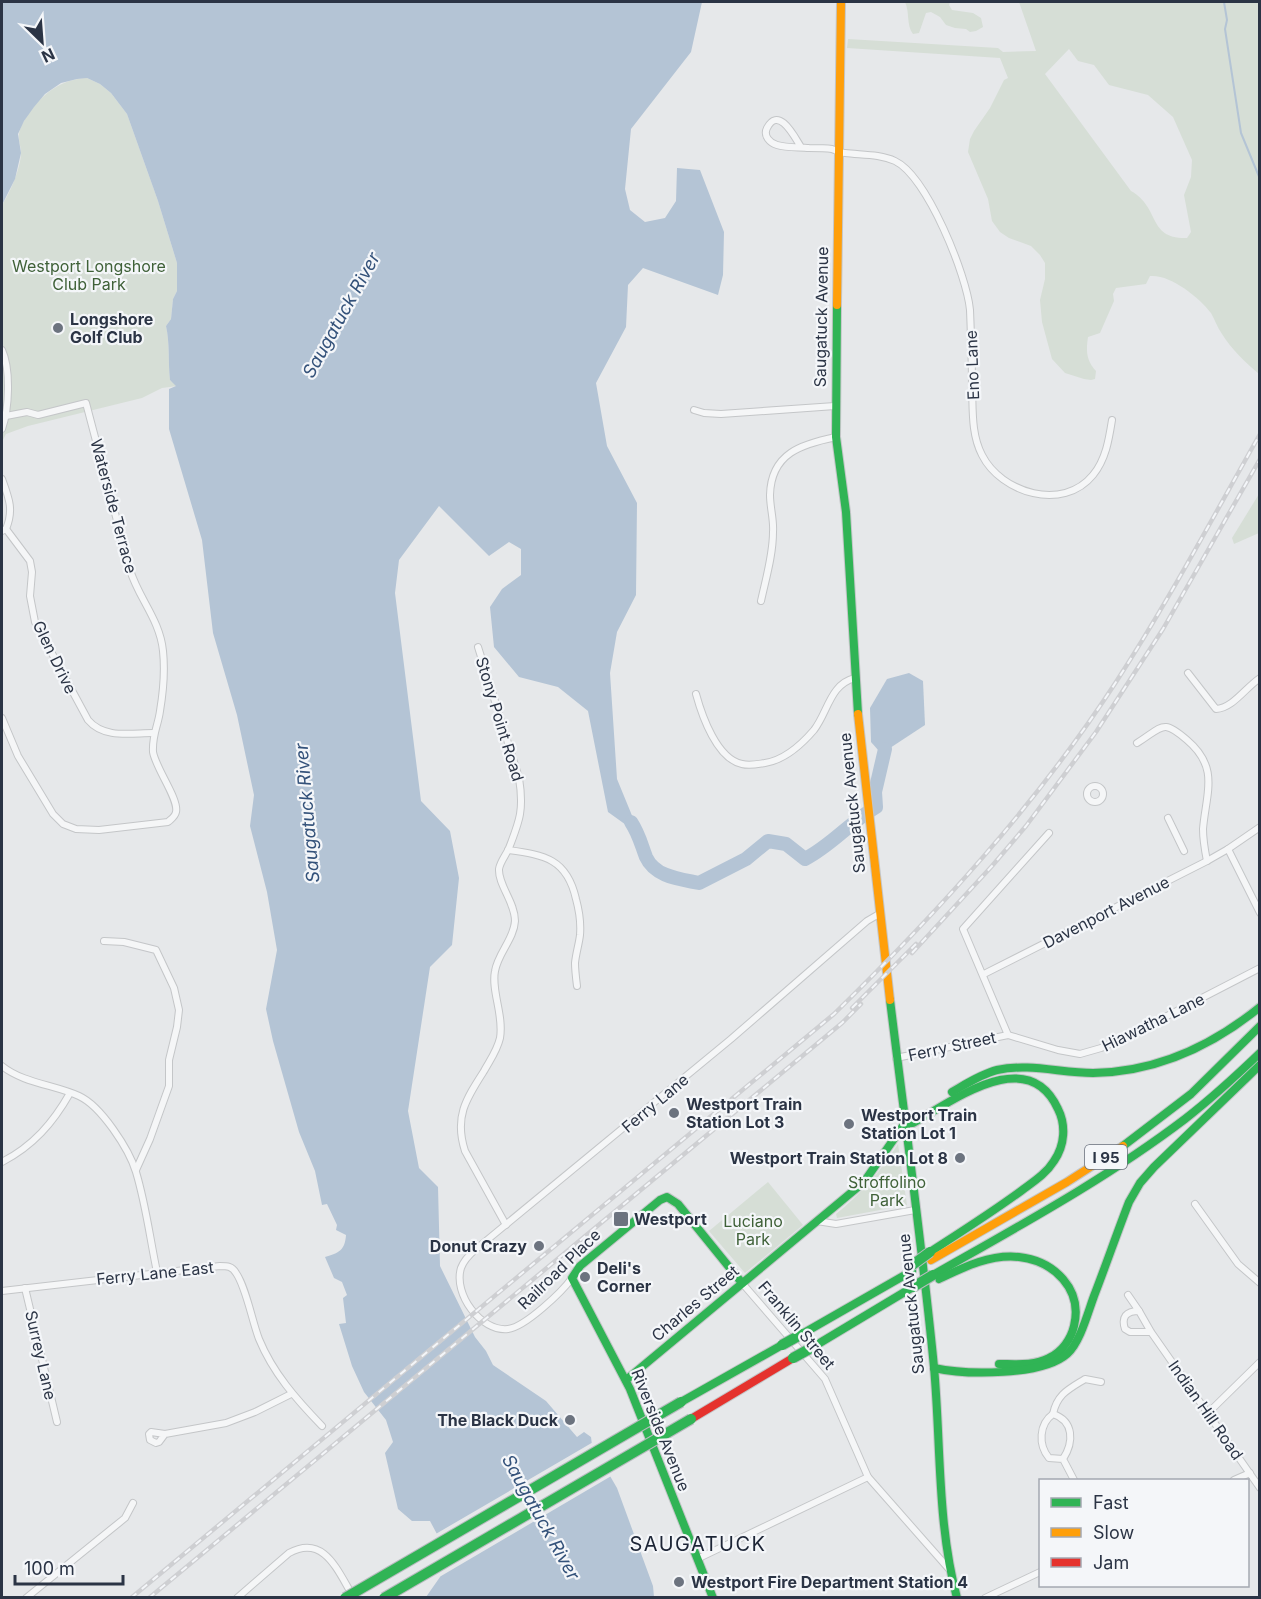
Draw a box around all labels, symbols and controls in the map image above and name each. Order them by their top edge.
north arrow [12,12,72,72]
text: N [39,44,58,67]
street label: Saugatuck Avenue [810,246,832,388]
water label: Saugatuck River [298,248,385,381]
park label: Westport Longshore Club Park [12,256,166,294]
place label: Longshore Golf Club [70,309,153,347]
marker: Longshore Golf Club [51,321,65,335]
street label: Eno Lane [961,330,983,400]
street label: Waterside Terrace [86,437,142,575]
street label: Glen Drive [29,617,81,697]
street label: Stony Point Road [472,654,528,784]
street label: Saugatuck Avenue [835,732,869,874]
water label: Saugatuck River [290,741,324,884]
street label: Davenport Avenue [1039,871,1173,953]
street label: Hiawatha Lane [1098,989,1208,1055]
street label: Ferry Street [906,1027,998,1065]
street label: Ferry Lane [618,1069,692,1137]
place label: Westport Train Station Lot 3 [686,1094,802,1132]
place label: Westport Train Station Lot 1 [861,1105,977,1143]
marker: Westport Train Station Lot 3 [667,1106,681,1120]
marker: Westport Train Station Lot 1 [842,1117,856,1131]
road number: I 95 [1085,1145,1127,1169]
place label: Westport Train Station Lot 8 [730,1148,948,1168]
marker: Westport Train Station Lot 8 [953,1151,967,1165]
park label: Stroffolino Park [848,1172,926,1210]
place label: Westport [634,1209,707,1229]
marker: Westport [612,1210,630,1228]
park label: Luciano Park [723,1211,783,1249]
street label: Railroad Place [513,1225,605,1313]
street label: Saugatuck Avenue [894,1233,928,1375]
place label: Donut Crazy [430,1236,527,1256]
marker: Donut Crazy [532,1239,546,1253]
street label: Ferry Lane East [95,1257,215,1289]
place label: Deli's Corner [597,1258,652,1296]
street label: Charles Street [647,1261,743,1345]
marker: Deli's Corner [578,1270,592,1284]
street label: Franklin Street [754,1277,840,1373]
street label: Surrey Lane [21,1308,61,1402]
street label: Indian Hill Road [1164,1356,1248,1464]
street label: Riverside Avenue [627,1366,695,1494]
place label: The Black Duck [437,1410,559,1430]
marker: The Black Duck [563,1413,577,1427]
water label: Saugatuck River [498,1451,585,1584]
legend [1039,1479,1249,1587]
text: Fast [1093,1492,1129,1513]
text: Slow [1093,1522,1134,1543]
district label: SAUGATUCK [629,1532,767,1556]
scale bar [15,1548,123,1586]
text: Jam [1093,1552,1129,1573]
text: 100 m [24,1558,75,1579]
place label: Westport Fire Department Station 4 [691,1572,968,1592]
marker: Westport Fire Department Station 4 [672,1575,686,1589]

